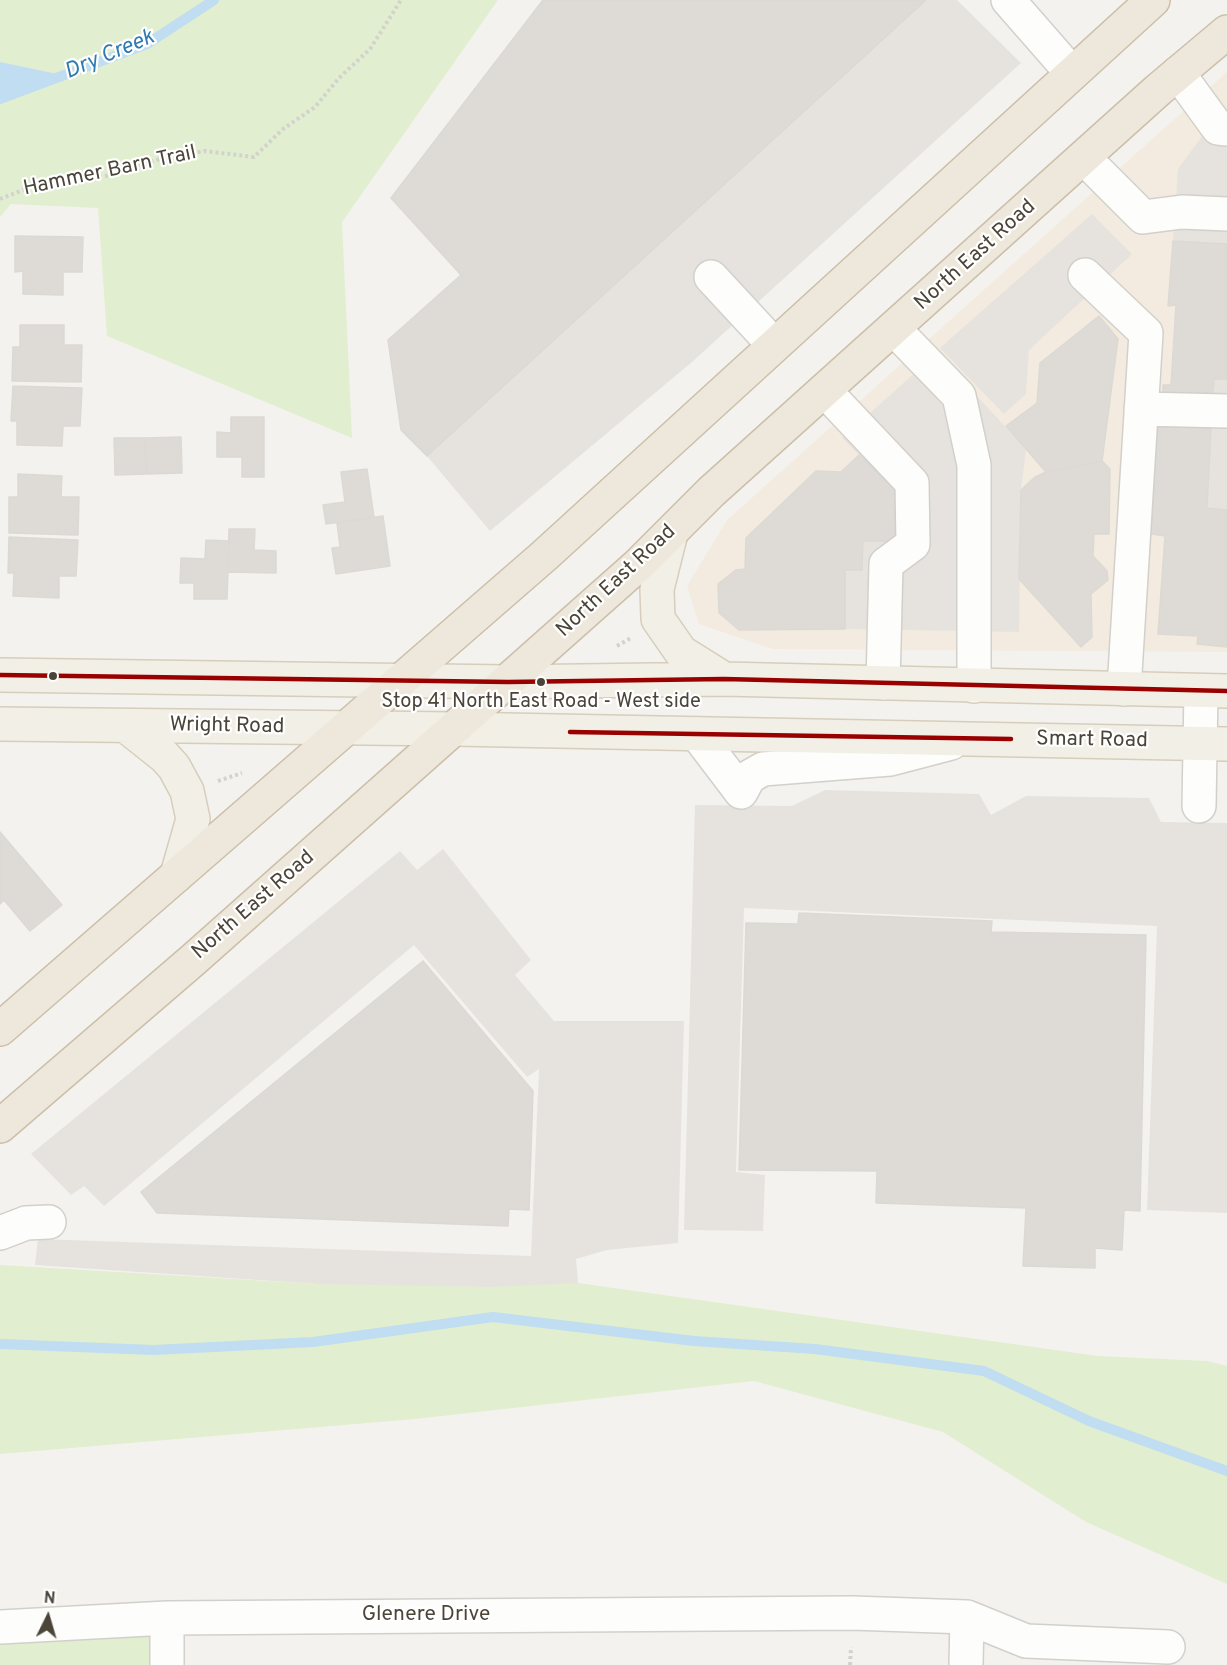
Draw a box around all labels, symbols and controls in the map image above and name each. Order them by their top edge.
water label: Dry Creek [61,25,159,87]
street label: Hammer Barn Trail [21,141,199,203]
street label: North East Road [910,195,1042,317]
street label: North East Road [552,520,682,644]
unlabelled marker [47,670,59,682]
marker: Stop 41 North East Road - West side [535,676,547,688]
place label: Stop 41 North East Road - West side [381,691,701,715]
street label: Wright Road [169,713,285,741]
street label: Smart Road [1036,727,1148,755]
street label: North East Road [188,846,320,966]
north arrow [18,1587,78,1647]
text: N [43,1589,56,1610]
street label: Glenere Drive [362,1603,490,1629]

